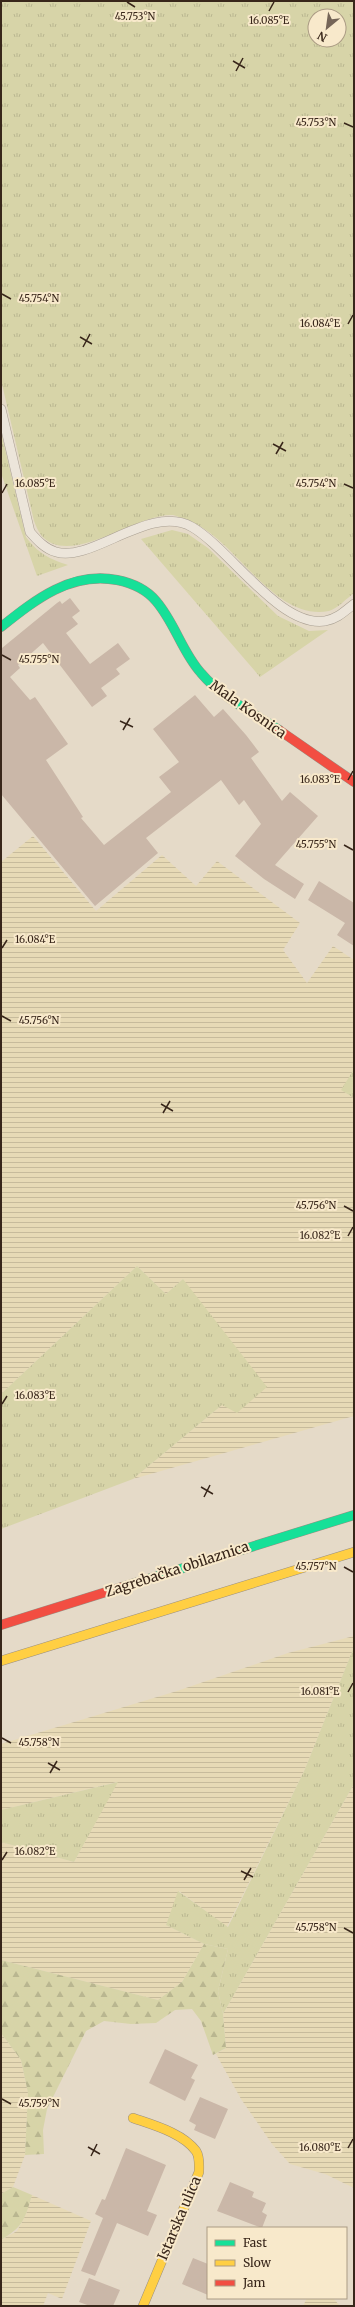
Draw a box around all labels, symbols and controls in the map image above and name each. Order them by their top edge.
north arrow [307,8,347,48]
text: 45.753°N [115,10,156,23]
text: 16.085°E [249,14,290,27]
text: N [315,28,329,45]
text: 45.753°N [296,116,337,129]
text: 45.754°N [19,292,59,305]
text: 16.084°E [300,317,341,330]
text: 16.085°E [15,477,56,490]
text: 45.754°N [296,477,336,490]
text: 45.755°N [19,653,60,666]
street label: Mala Kosnica [206,676,290,742]
text: 16.083°E [300,773,341,786]
text: 45.755°N [296,838,337,851]
text: 16.084°E [15,933,56,946]
text: 45.756°N [19,1014,60,1027]
text: 45.756°N [296,1199,337,1212]
text: 16.082°E [300,1229,341,1242]
text: 16.083°E [15,1389,56,1402]
street label: Zagrebačka obilaznica [103,1537,252,1601]
text: 45.757°N [296,1560,337,1573]
text: 16.081°E [301,1685,340,1698]
text: 45.758°N [18,1736,60,1749]
text: 16.082°E [15,1845,56,1858]
text: 45.758°N [295,1921,337,1934]
text: 45.759°N [18,2097,60,2110]
text: 16.080°E [299,2141,341,2154]
street label: Istarska ulica [153,2173,205,2263]
legend [207,2227,347,2299]
text: Fast [243,2235,267,2250]
text: Slow [243,2255,272,2270]
text: Jam [242,2275,266,2290]

